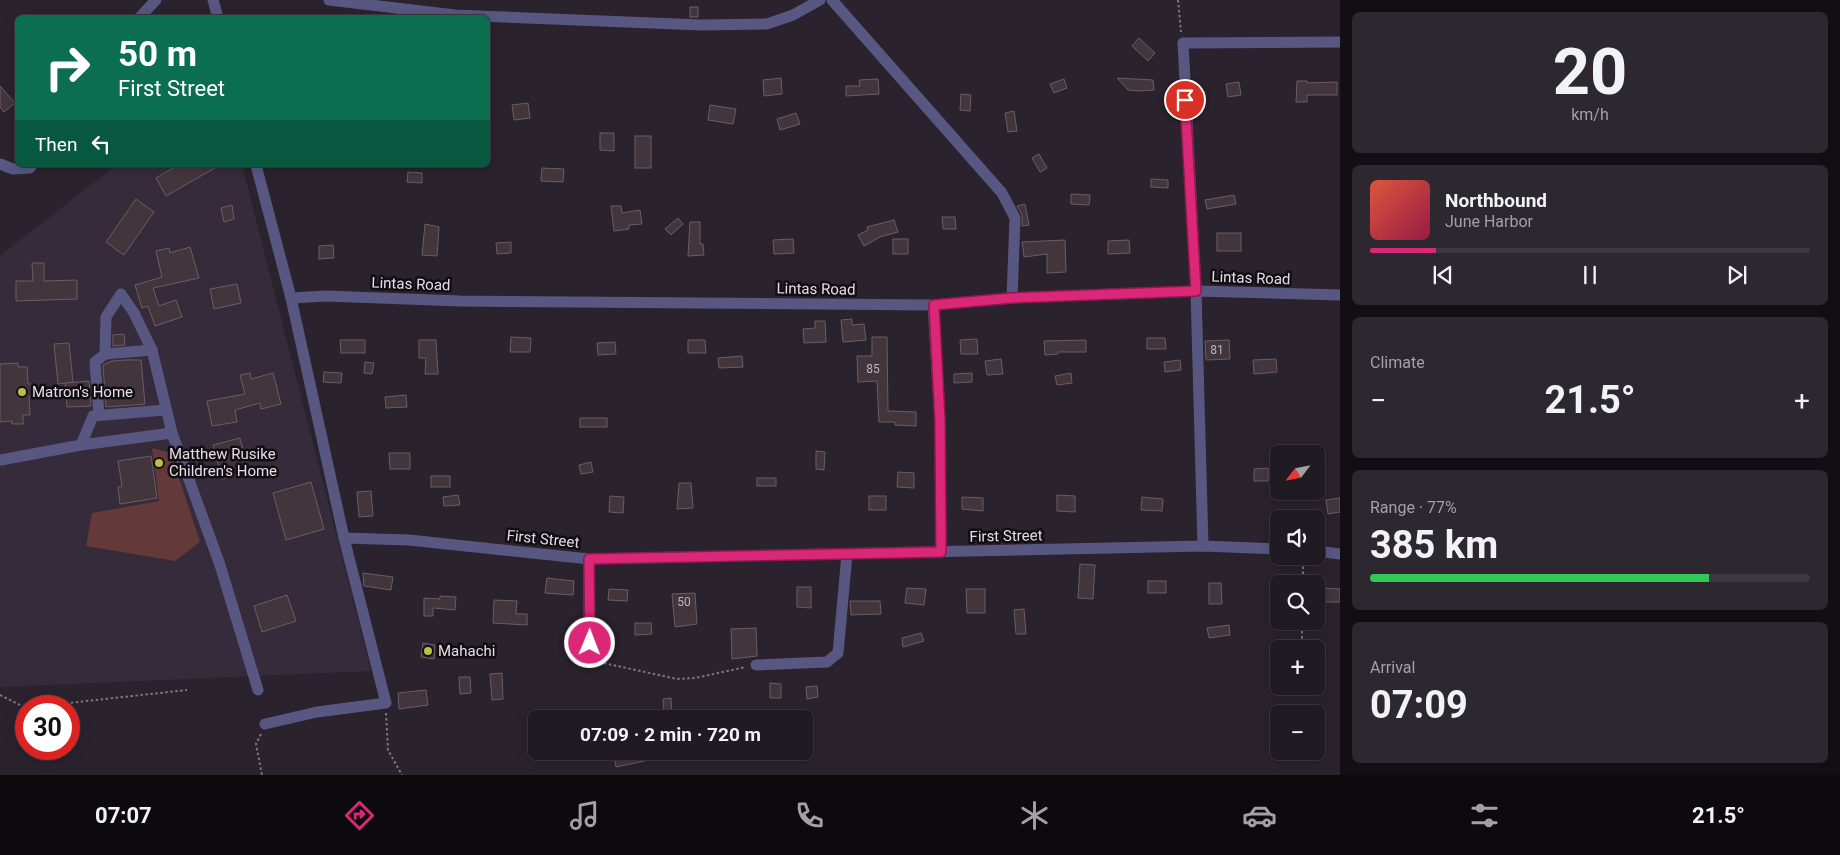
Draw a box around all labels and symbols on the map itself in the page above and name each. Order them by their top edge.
pin [1164,79,1206,121]
street label: Lintas Road [1211,268,1291,288]
street label: Lintas Road [371,274,451,294]
street label: Lintas Road [776,279,856,299]
house number: 81 [1210,343,1224,357]
house number: 85 [866,362,880,376]
place label: Matron's Home [32,383,133,401]
marker: Matron's Home [16,386,28,398]
place label: Matthew Rusike Children's Home [169,445,277,480]
north arrow [1270,445,1325,500]
marker: Matthew Rusike Children's Home [153,457,165,469]
street label: First Street [506,526,580,552]
street label: First Street [969,526,1043,546]
house number: 50 [677,595,691,609]
position arrow [563,616,615,668]
place label: Mahachi [438,642,495,660]
marker: Mahachi [422,645,434,657]
speed limit sign: 30 [15,695,80,760]

